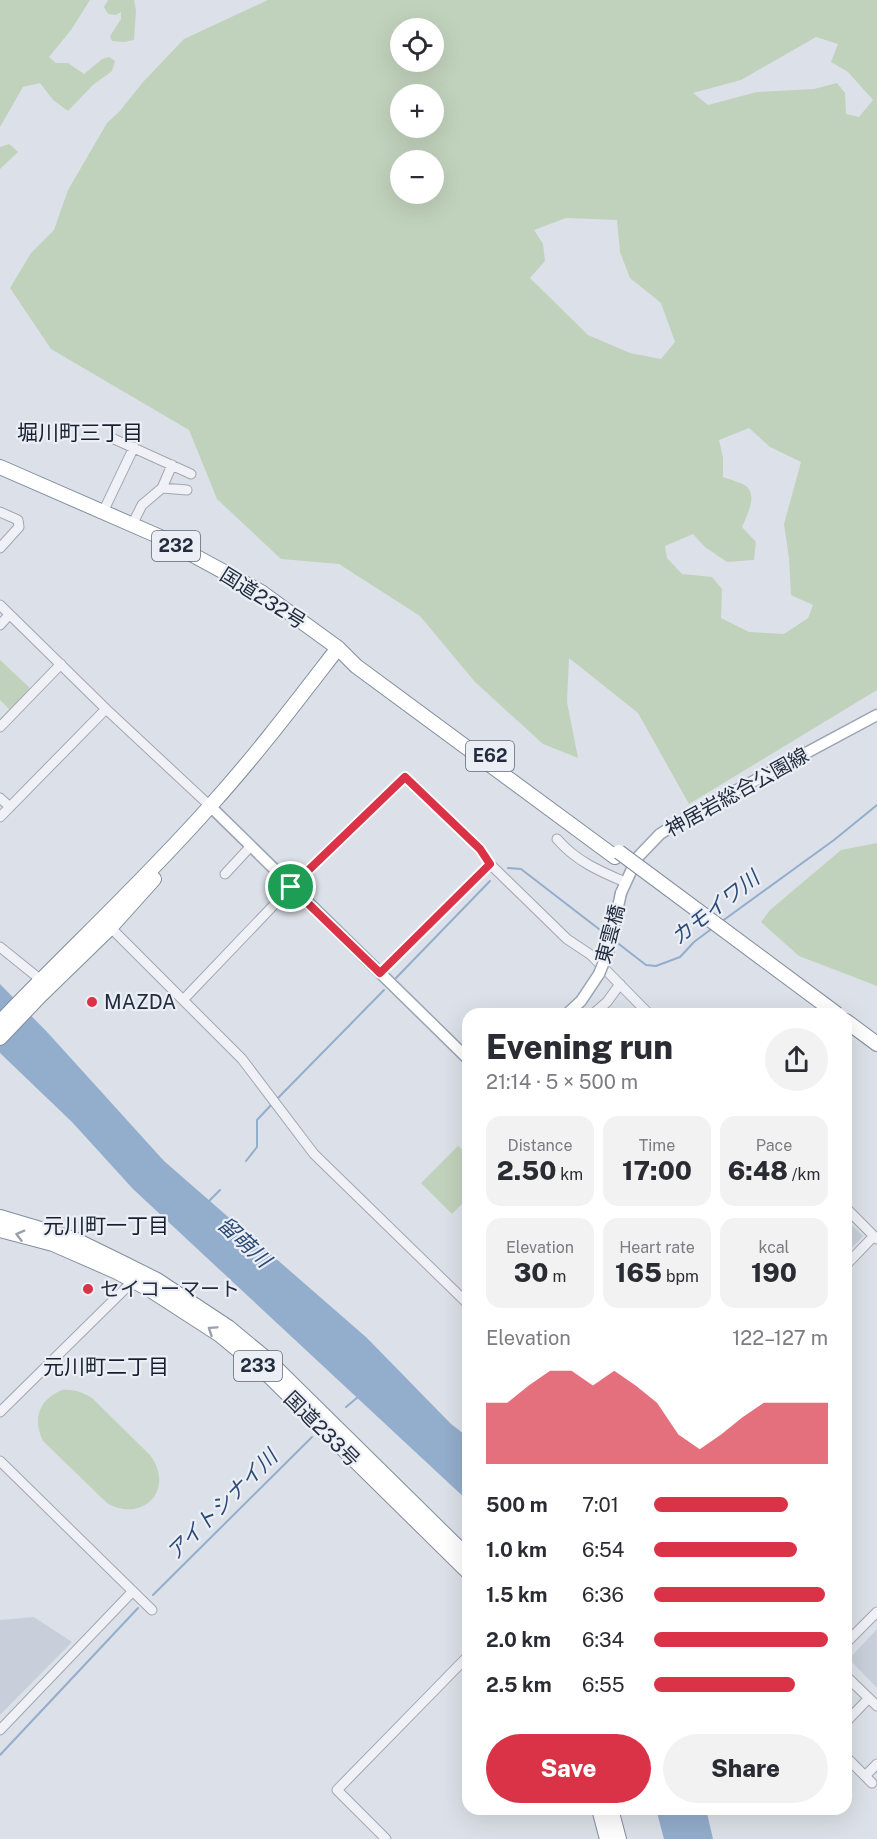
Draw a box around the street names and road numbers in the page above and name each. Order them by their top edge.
road number: 232 [152,531,200,561]
street label: 国道232号 [216,562,310,634]
road number: E62 [466,741,514,771]
street label: 神居岩総合公園線 [661,743,813,841]
street label: 東雲橋 [591,902,629,966]
road number: 233 [234,1351,282,1381]
street label: 国道233号 [279,1386,365,1472]

